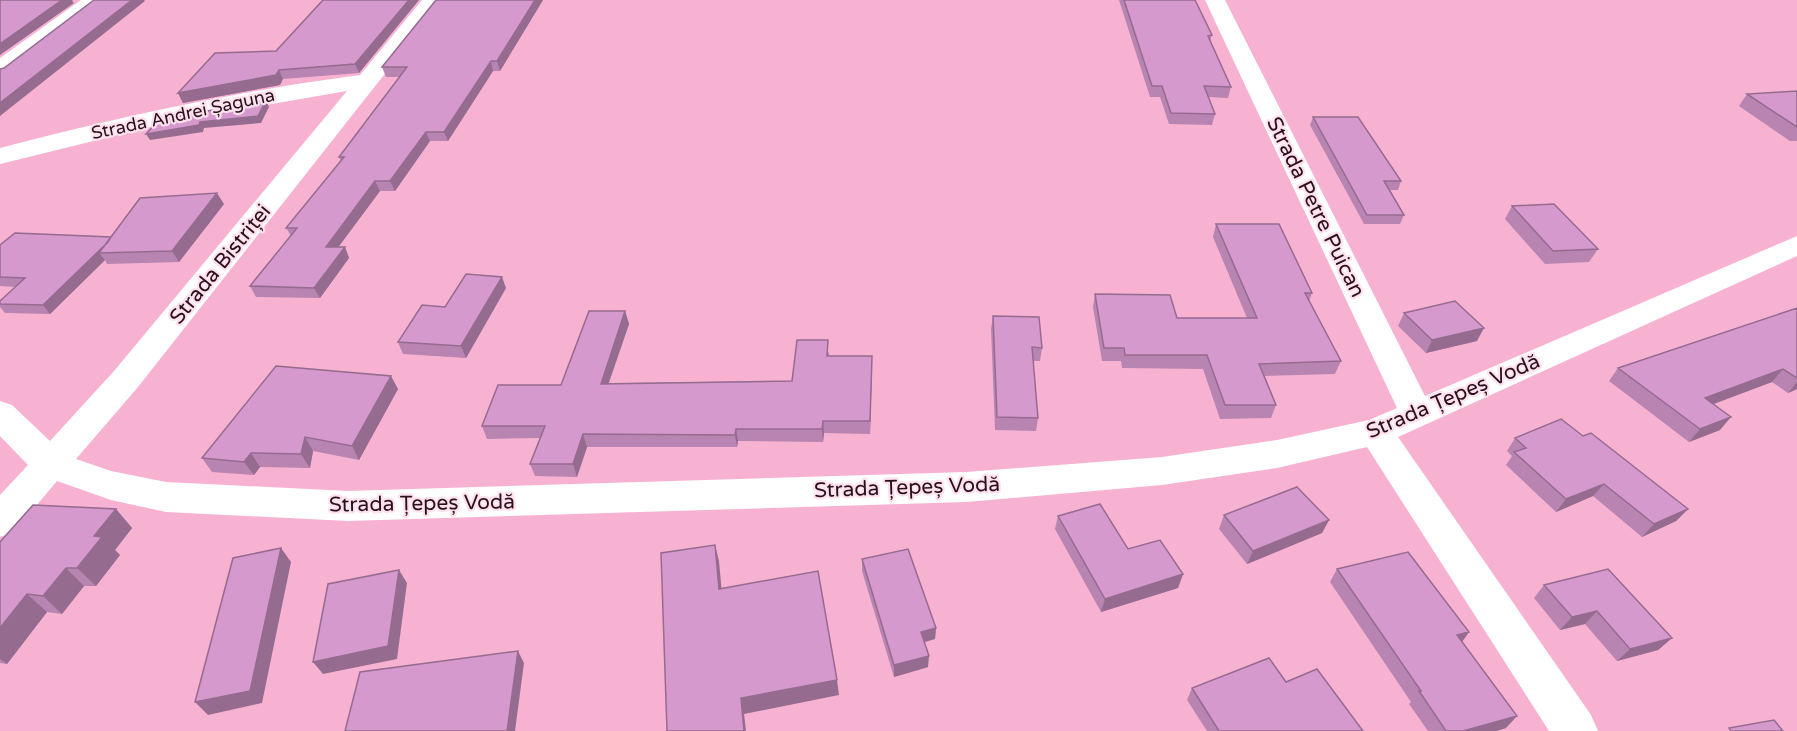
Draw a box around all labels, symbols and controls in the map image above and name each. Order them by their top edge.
street label: Strada Andrei Șaguna [89,84,277,144]
street label: Strada Petre Puican [1261,113,1370,301]
street label: Strada Bistriței [164,199,276,329]
street label: Strada Țepeș Vodă [1363,349,1544,444]
street label: Strada Țepeș Vodă [814,472,1000,503]
street label: Strada Țepeș Vodă [329,489,515,518]

